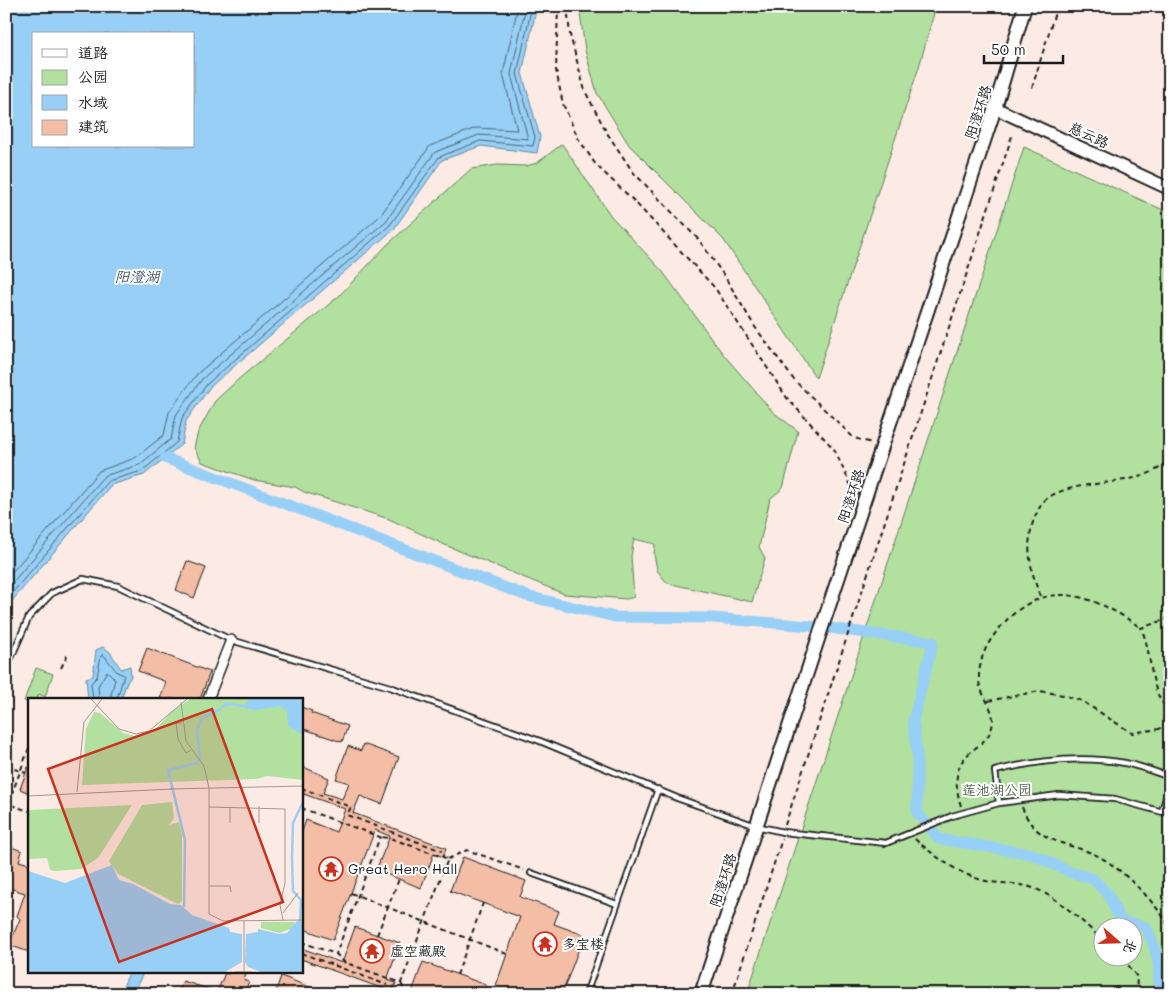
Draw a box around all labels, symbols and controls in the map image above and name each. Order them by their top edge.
legend [32,32,195,148]
scale bar [984,32,1062,64]
text: 50 m [991,39,1026,59]
text: 道路 [78,42,108,62]
text: 公园 [78,66,108,86]
street label: 阳澄环路 [960,82,995,141]
text: 水域 [78,92,108,112]
text: 建筑 [78,116,108,136]
street label: 慈云路 [1066,117,1112,152]
water label: 阳澄湖 [114,266,161,286]
street label: 阳澄环路 [833,466,868,525]
inset map [28,698,302,972]
park label: 莲池湖公园 [962,780,1032,799]
street label: 阳澄环路 [705,850,740,909]
temple icon: Great Hero Hall [318,856,344,882]
place label: Great Hero Hall [348,859,458,878]
north arrow [1094,918,1144,968]
temple icon: 多宝楼 [532,931,558,957]
place label: 多宝楼 [562,934,604,953]
text: 北 [1119,937,1142,956]
temple icon: 虚空藏殿 [359,938,385,964]
place label: 虚空藏殿 [390,941,446,960]

